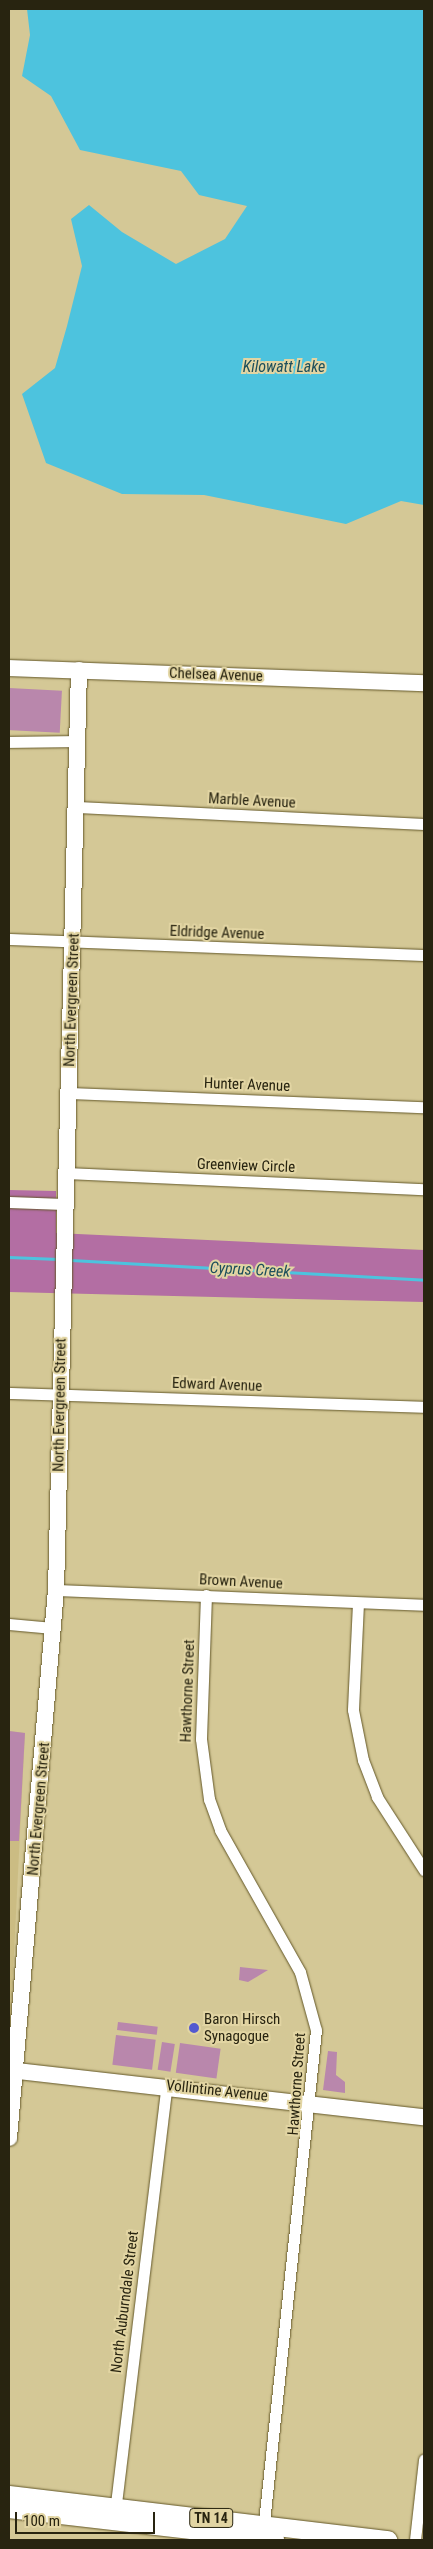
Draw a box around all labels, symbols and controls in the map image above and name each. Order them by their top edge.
water label: Kilowatt Lake [243,357,325,377]
street label: Chelsea Avenue [169,664,263,686]
street label: Marble Avenue [208,790,296,812]
street label: Eldridge Avenue [169,922,265,944]
street label: North Evergreen Street [61,933,83,1067]
street label: Hunter Avenue [203,1074,291,1096]
street label: Greenview Circle [196,1155,296,1177]
water label: Cyprus Creek [209,1258,291,1282]
street label: North Evergreen Street [50,1338,70,1472]
street label: Edward Avenue [172,1374,262,1396]
street label: Brown Avenue [199,1571,283,1593]
street label: Hawthorne Street [177,1639,199,1743]
street label: North Evergreen Street [24,1742,54,1876]
place label: Baron Hirsch Synagogue [204,2010,280,2045]
marker: Baron Hirsch Synagogue [188,2022,200,2034]
street label: Hawthorne Street [284,2032,310,2136]
street label: Vollintine Avenue [165,2077,269,2105]
street label: North Auburndale Street [107,2230,143,2374]
scale bar [18,2502,158,2534]
road number: TN 14 [188,2506,234,2530]
text: 100 m [23,2512,60,2530]

